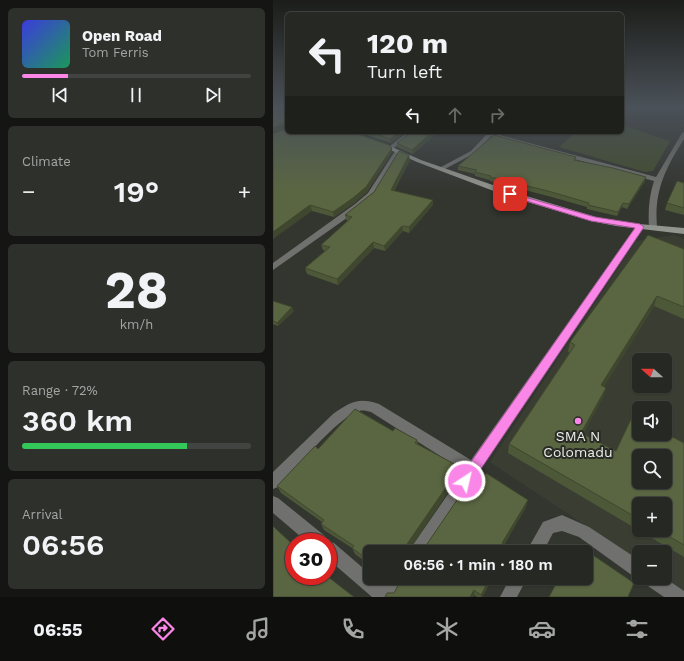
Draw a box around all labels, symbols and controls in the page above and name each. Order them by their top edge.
text: Open Road [82,27,162,45]
text: 120 m [367,27,448,60]
icon: left [301,28,353,80]
text: Tom Ferris [82,45,149,60]
text: Turn left [367,61,442,82]
icon: previous [49,84,71,106]
icon: pause [125,84,147,106]
icon: next [202,84,224,106]
icon: left [402,104,424,126]
icon: ahead [444,104,466,126]
icon: right [486,104,508,126]
text: Climate [22,154,71,169]
text: 19° [114,174,159,209]
pin [493,177,527,211]
text: − [22,179,35,204]
text: + [238,179,251,204]
icon: arrive [499,183,521,205]
text: 28 [105,260,168,321]
text: km/h [120,317,153,332]
north arrow [632,353,672,393]
map controls [632,353,672,585]
text: Range · 72% [22,383,98,398]
button: sound [632,401,672,441]
text: 360 km [22,403,133,438]
marker: SMA N Colomadu [573,416,583,426]
place label: SMA N Colomadu [543,428,613,460]
button: search [632,449,672,489]
position arrow [444,460,486,502]
button: + [632,497,672,537]
text: Arrival [22,507,63,522]
text: 06:56 [22,527,104,562]
speed limit sign: 30 [285,533,337,585]
button: − [632,545,672,585]
text: 06:56 · 1 min · 180 m [403,556,553,574]
icon: directions [149,615,177,643]
icon: music [244,615,272,643]
icon: phone [339,615,367,643]
icon: climate [433,615,461,643]
icon: car [528,615,556,643]
icon: filters [623,615,651,643]
text: 06:55 [33,619,82,640]

